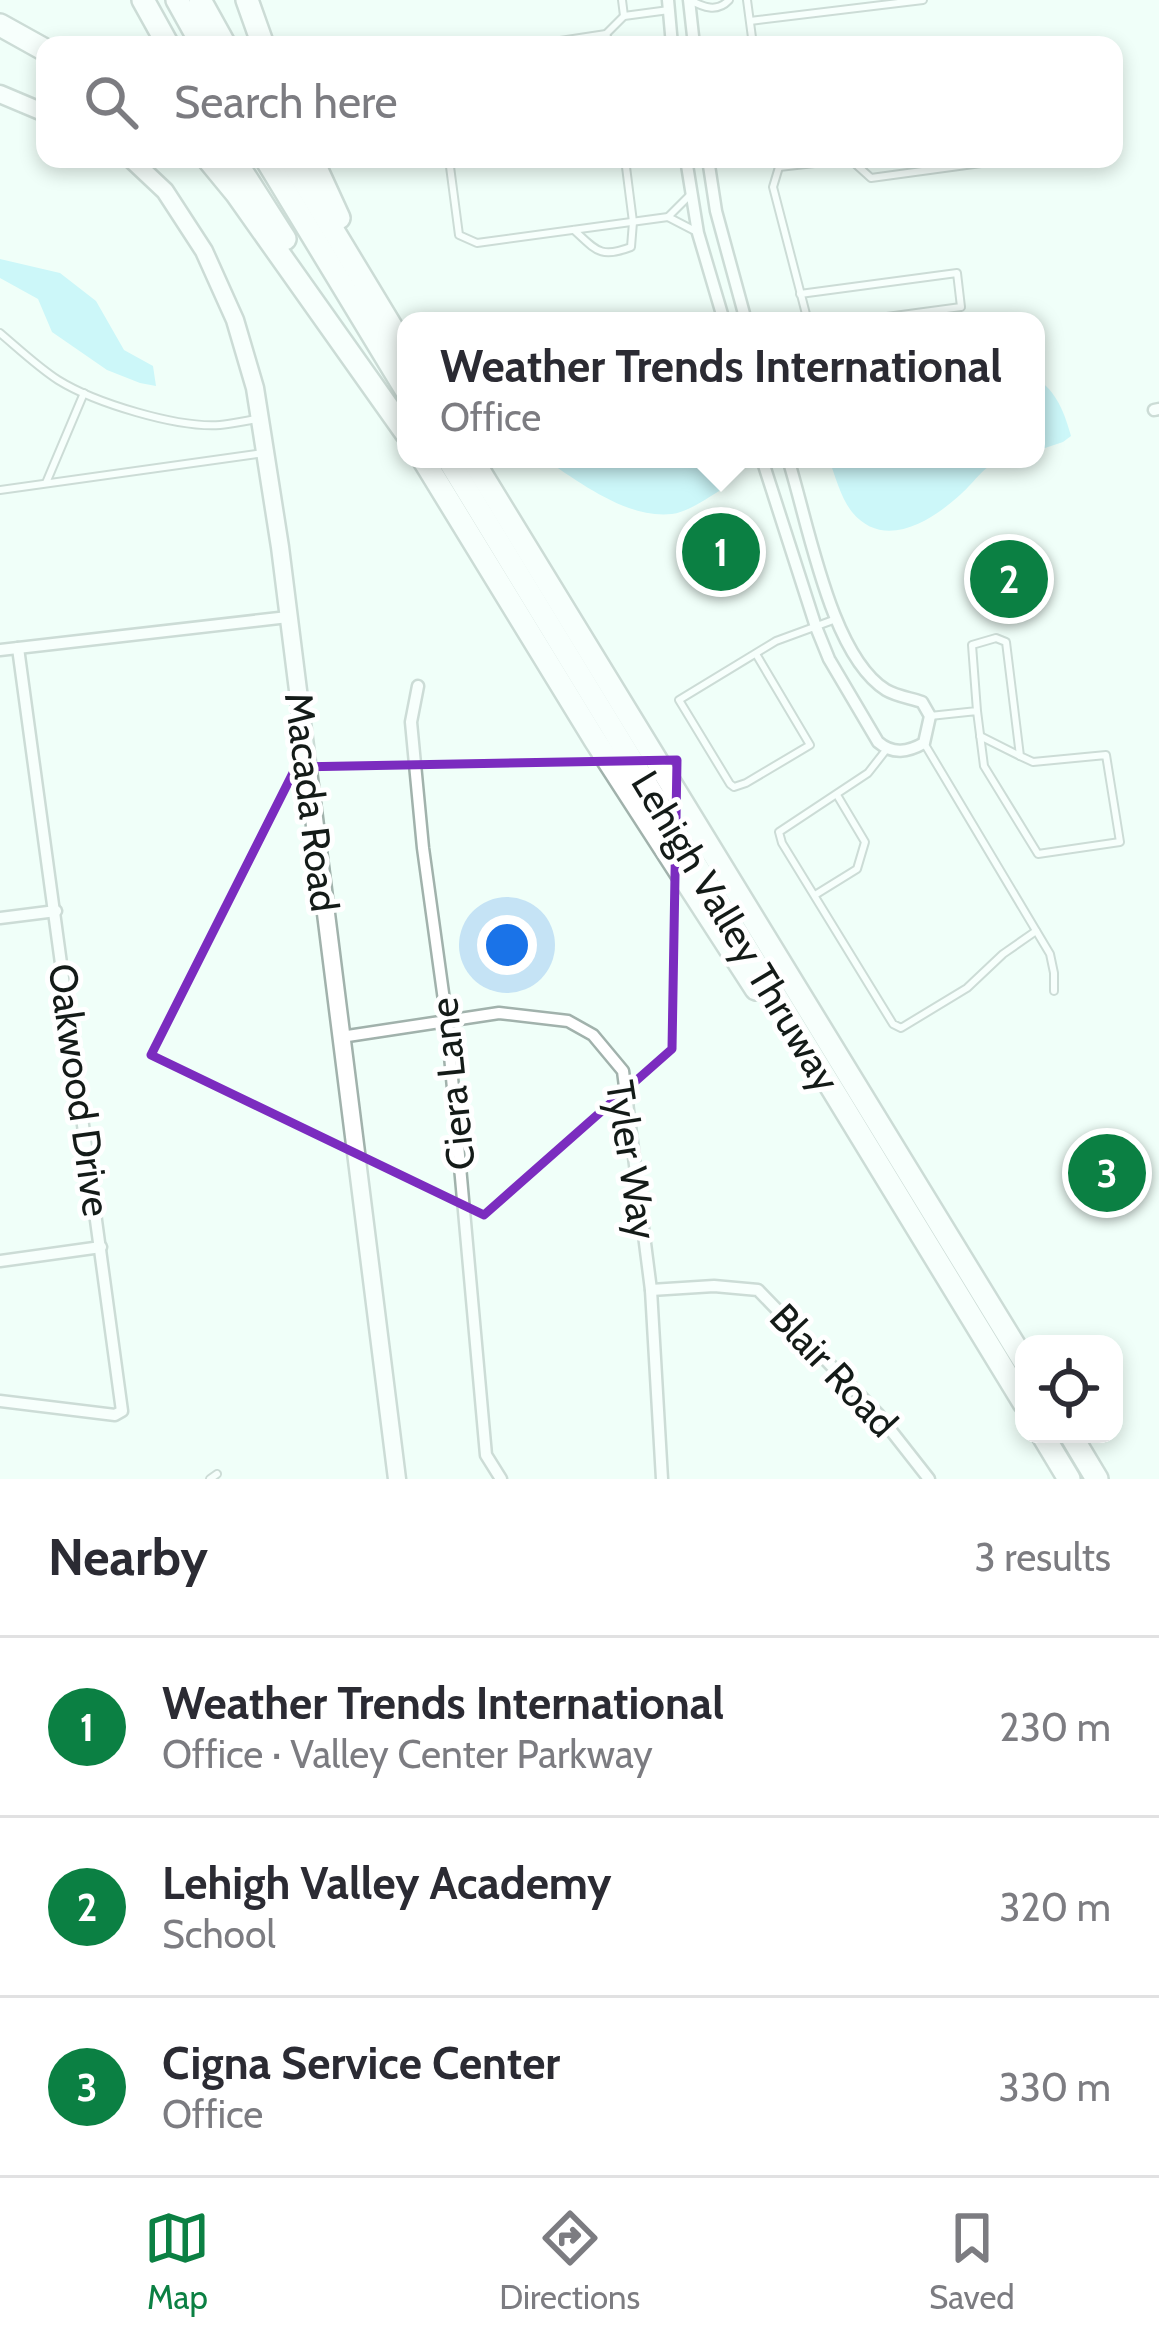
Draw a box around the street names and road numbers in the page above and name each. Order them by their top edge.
street label: Macada Road [275,690,349,914]
street label: Lehigh Valley Thruway [621,762,851,1100]
street label: Oakwood Drive [39,961,121,1219]
street label: Ciera Lane [419,995,485,1173]
street label: Tyler Way [596,1077,668,1243]
street label: Blair Road [760,1293,908,1447]

